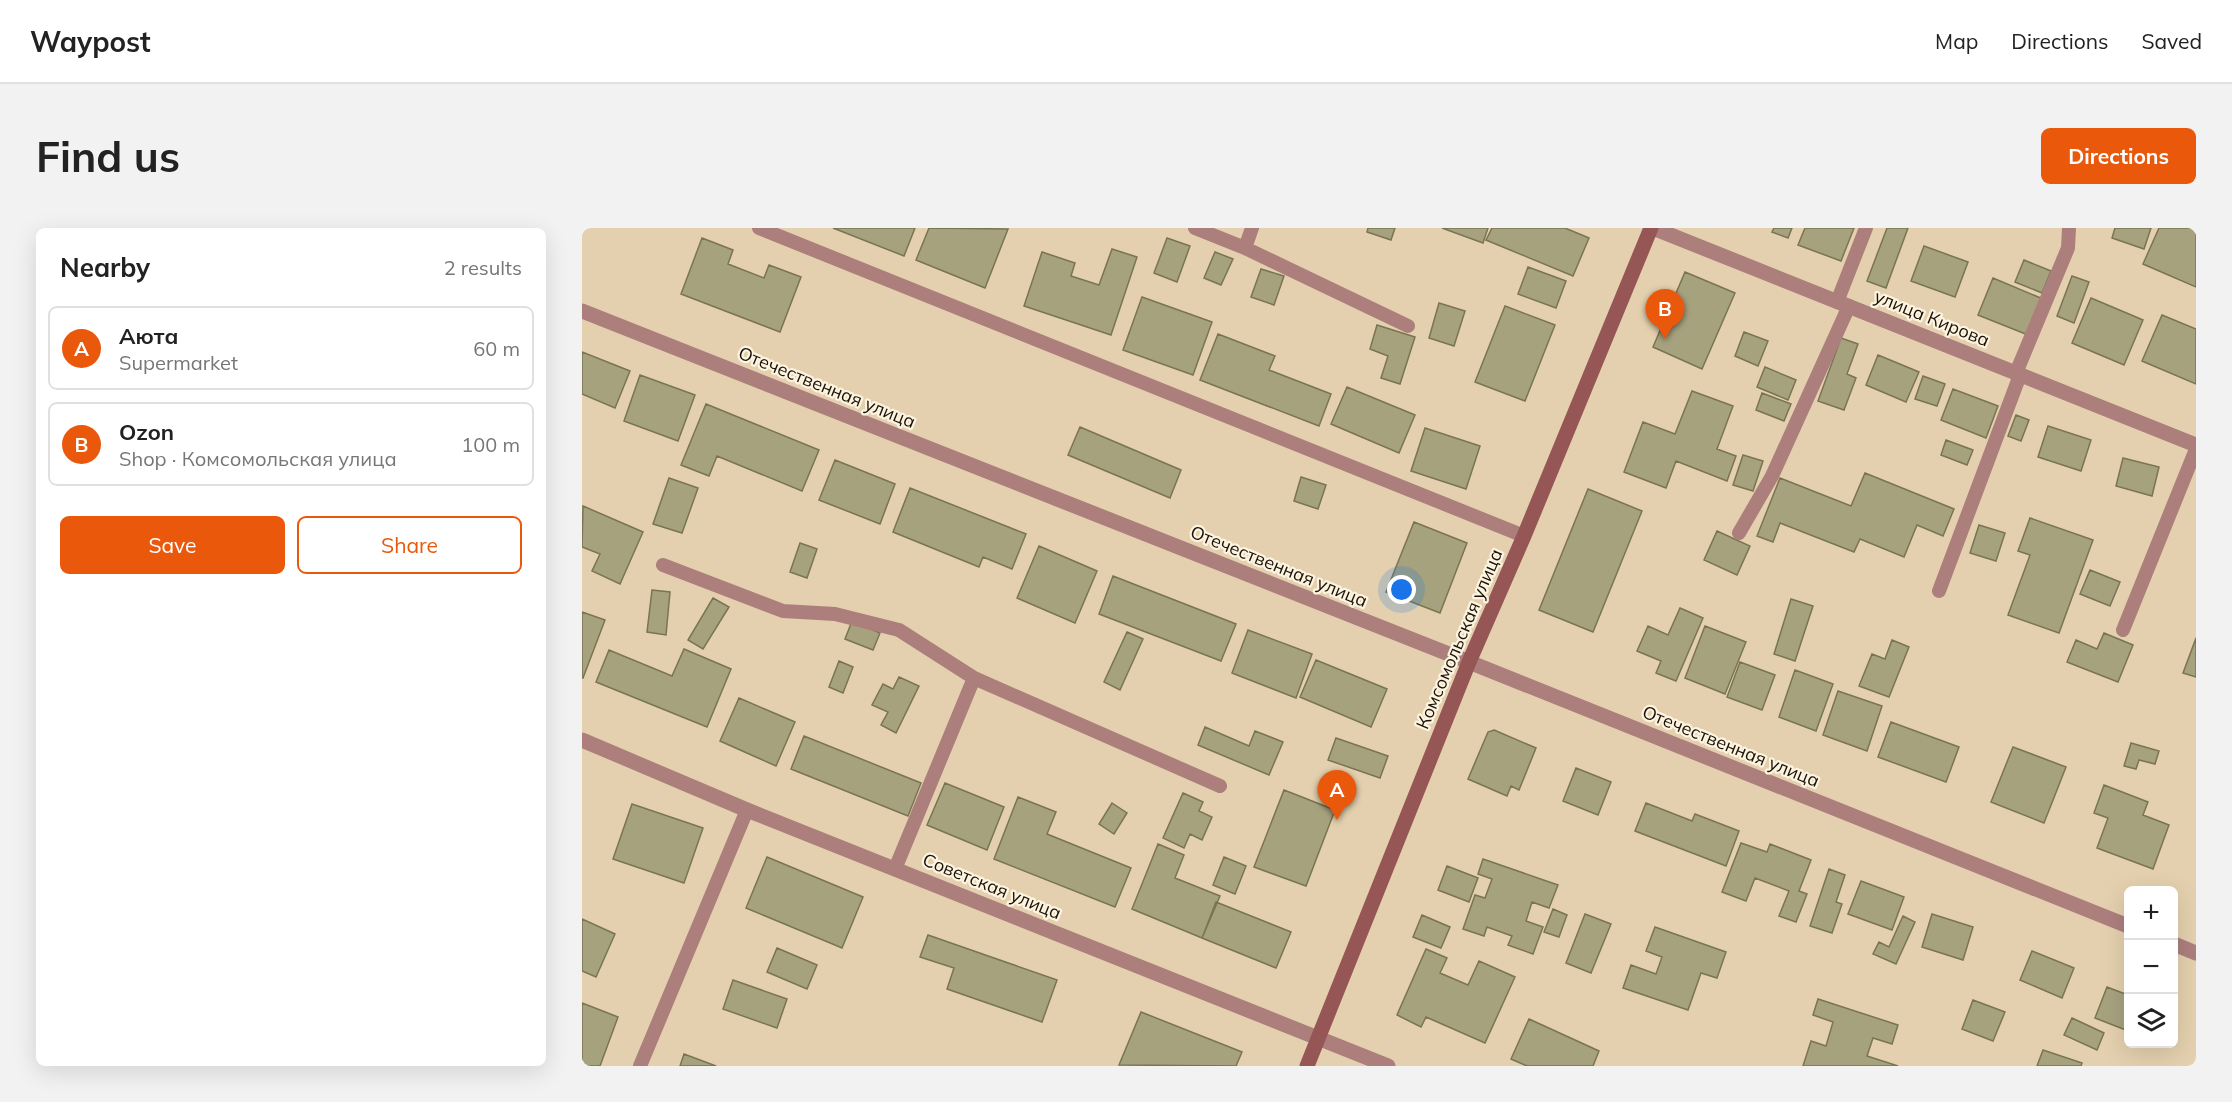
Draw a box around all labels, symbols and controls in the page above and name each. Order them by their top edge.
text: Waypost [30,24,151,59]
text: Map [1935,28,1978,54]
text: Directions [2011,28,2108,54]
text: Saved [2141,28,2202,54]
button: Directions [2041,128,2196,184]
text: Find us [36,130,180,183]
text: Nearby [60,251,150,284]
text: 2 results [444,255,522,280]
street label: улица Кирова [1871,284,1993,352]
pin: B [1646,290,1684,339]
text: Аюта [119,322,178,350]
text: A [74,336,89,361]
text: 60 m [473,336,520,361]
street label: Отечественная улица [735,341,919,433]
text: Supermarket [119,350,238,375]
text: Ozon [119,418,174,446]
text: B [75,432,88,457]
text: 100 m [461,432,520,457]
text: Shop · Комсомольская улица [119,446,397,471]
button: Save [60,516,285,574]
button: Share [297,516,522,574]
street label: Отечественная улица [1187,520,1371,612]
street label: Комсомольская улица [1411,545,1507,733]
your location [1387,575,1416,604]
street label: Отечественная улица [1639,700,1823,792]
pin: A [1318,770,1356,820]
street label: Советская улица [919,848,1065,924]
map controls [2124,886,2178,1048]
button: + [2124,886,2178,940]
button: − [2124,940,2178,994]
button: layers [2124,994,2178,1048]

